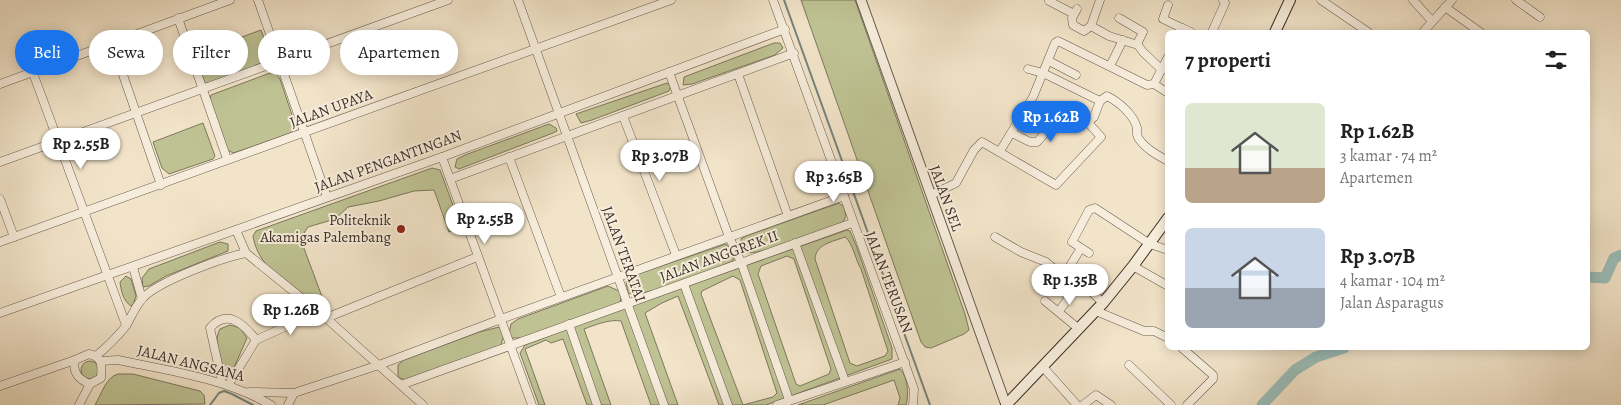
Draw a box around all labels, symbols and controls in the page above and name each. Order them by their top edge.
chip: Beli [15,30,79,75]
chip: Sewa [89,30,163,75]
chip: Filter [173,30,248,75]
chip: Baru [258,30,330,75]
chip: Apartemen [340,30,458,75]
text: 7 properti [1185,46,1271,74]
icon: filters [1542,46,1570,74]
street label: JALAN UPAYA [287,84,375,132]
pin: Rp 1.62B [999,100,1103,143]
text: Rp 1.62B [1023,106,1079,128]
text: Rp 1.62B [1340,117,1414,145]
icon: home [1225,123,1285,183]
street label: JALAN PENGANTINGAN [312,125,464,197]
pin: Rp 2.55B [29,128,133,170]
text: Rp 2.55B [52,133,110,155]
pin: Rp 3.07B [608,140,712,182]
text: Rp 3.07B [631,145,689,167]
text: 3 kamar · 74 m² [1340,145,1437,167]
pin: Rp 3.65B [782,160,886,203]
street label: JALAN SEL [925,162,967,234]
text: Rp 3.65B [806,166,862,188]
text: Apartemen [1340,167,1413,189]
pin: Rp 2.55B [433,202,537,245]
street label: JALAN TERATAI [597,203,651,305]
text: Rp 2.55B [456,208,514,230]
place label: Politeknik Akamigas Palembang [259,210,392,247]
marker: Politeknik Akamigas Palembang [395,223,407,235]
street label: JALAN ANGGREK II [657,225,781,287]
street label: JALAN TERUSAN [860,228,918,336]
text: Rp 3.07B [1340,242,1415,270]
icon: home [1225,248,1285,308]
pin: Rp 1.35B [1018,264,1122,306]
text: Rp 1.35B [1042,269,1098,291]
text: 4 kamar · 104 m² [1340,270,1445,292]
text: Jalan Asparagus [1340,292,1444,314]
pin: Rp 1.26B [239,294,343,336]
text: Rp 1.26B [263,299,319,321]
street label: JALAN ANGSANA [135,340,247,386]

